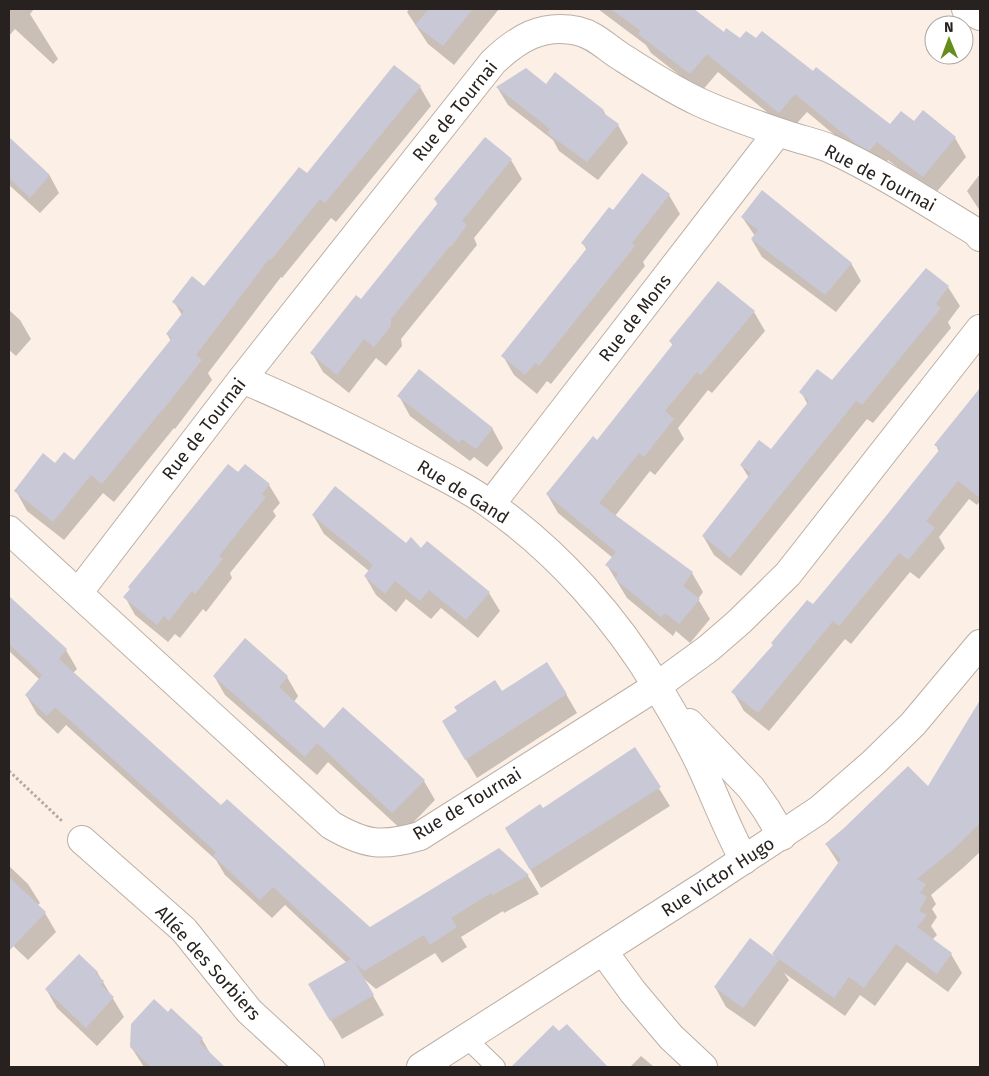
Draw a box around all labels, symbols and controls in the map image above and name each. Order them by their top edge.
north arrow [924,15,974,65]
text: N [944,19,954,36]
street label: Rue de Tournai [408,56,502,166]
street label: Rue de Tournai [821,139,939,217]
street label: Rue de Mons [594,270,676,366]
street label: Rue de Tournai [157,374,251,484]
street label: Rue de Gand [413,455,513,529]
street label: Rue de Tournai [409,763,525,845]
street label: Rue Victor Hugo [657,832,779,922]
street label: Allée des Sorbiers [151,901,265,1025]

